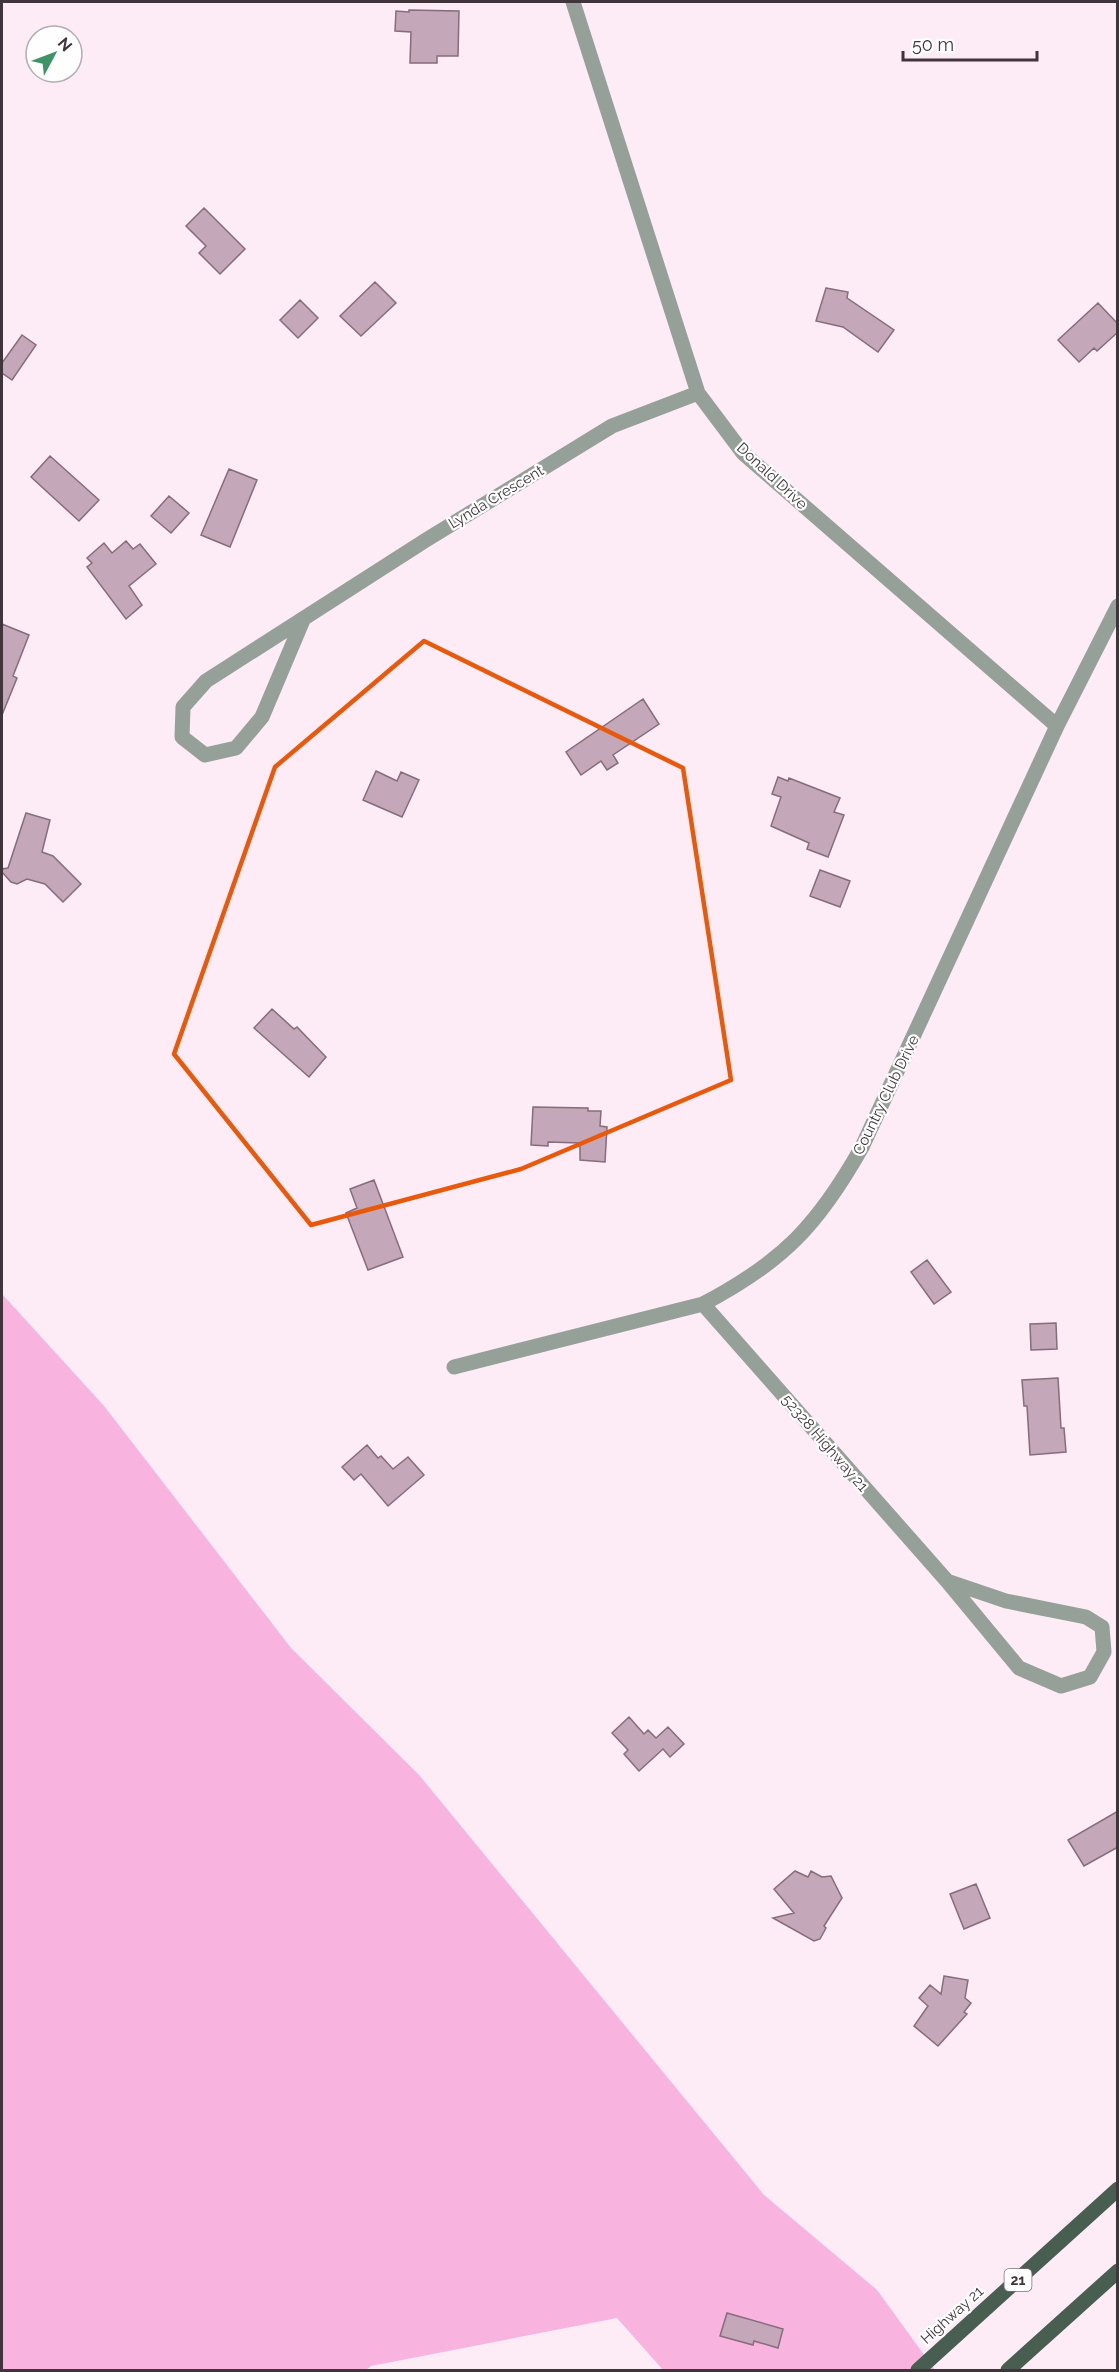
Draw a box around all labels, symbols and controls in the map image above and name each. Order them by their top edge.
north arrow [24,24,84,84]
scale bar [903,24,1036,62]
text: N [54,34,76,55]
text: 50 m [912,34,954,55]
street label: Donald Drive [733,439,811,513]
street label: Lynda Crescent [445,462,547,532]
street label: Country Club Drive [849,1032,923,1158]
street label: 52328 Highway 21 [778,1391,872,1496]
road number: 21 [1004,2269,1032,2291]
street label: Highway 21 [917,2282,987,2348]

